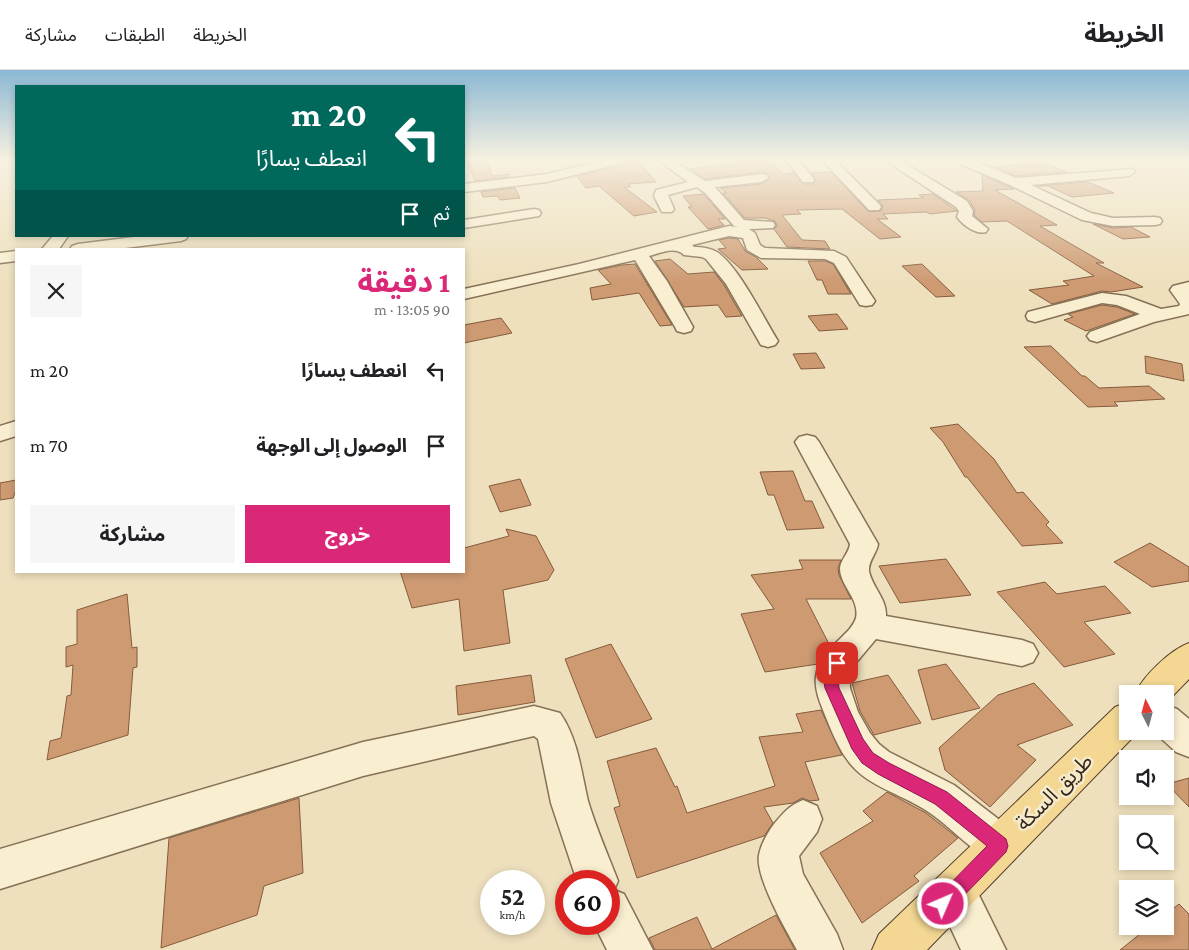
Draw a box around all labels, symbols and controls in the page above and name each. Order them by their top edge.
text: الخريطة [1084,20,1164,47]
text: مشاركة [25,25,77,45]
text: الطبقات [105,25,165,45]
text: الخريطة [193,25,247,45]
text: 20 m [292,95,367,134]
icon: left [385,105,450,170]
text: انعطف يسارًا [256,146,367,171]
icon: arrive [396,200,424,228]
text: ثم [434,203,450,224]
button: close [30,265,82,317]
text: 1 دقيقة [358,265,450,298]
text: 90 m · 13:05 [374,301,450,318]
icon: left [422,357,450,385]
text: 20 m [30,360,69,381]
text: انعطف يسارًا [301,360,407,381]
icon: arrive [422,432,450,460]
text: 70 m [30,435,68,456]
text: الوصول إلى الوجهة [256,435,407,456]
button: مشاركة [30,505,235,563]
button: خروج [245,505,450,563]
pin [816,642,858,684]
icon: arrive [823,649,851,677]
north arrow [1119,685,1174,740]
map controls [1119,685,1174,935]
street label: طريق السكة [1011,749,1098,836]
button: sound [1119,750,1174,805]
button: search [1119,815,1174,870]
speed limit sign: 60 [555,870,620,935]
position arrow [916,877,968,929]
button: layers [1119,880,1174,935]
text: 52 [500,883,525,910]
text: km/h [500,908,525,922]

